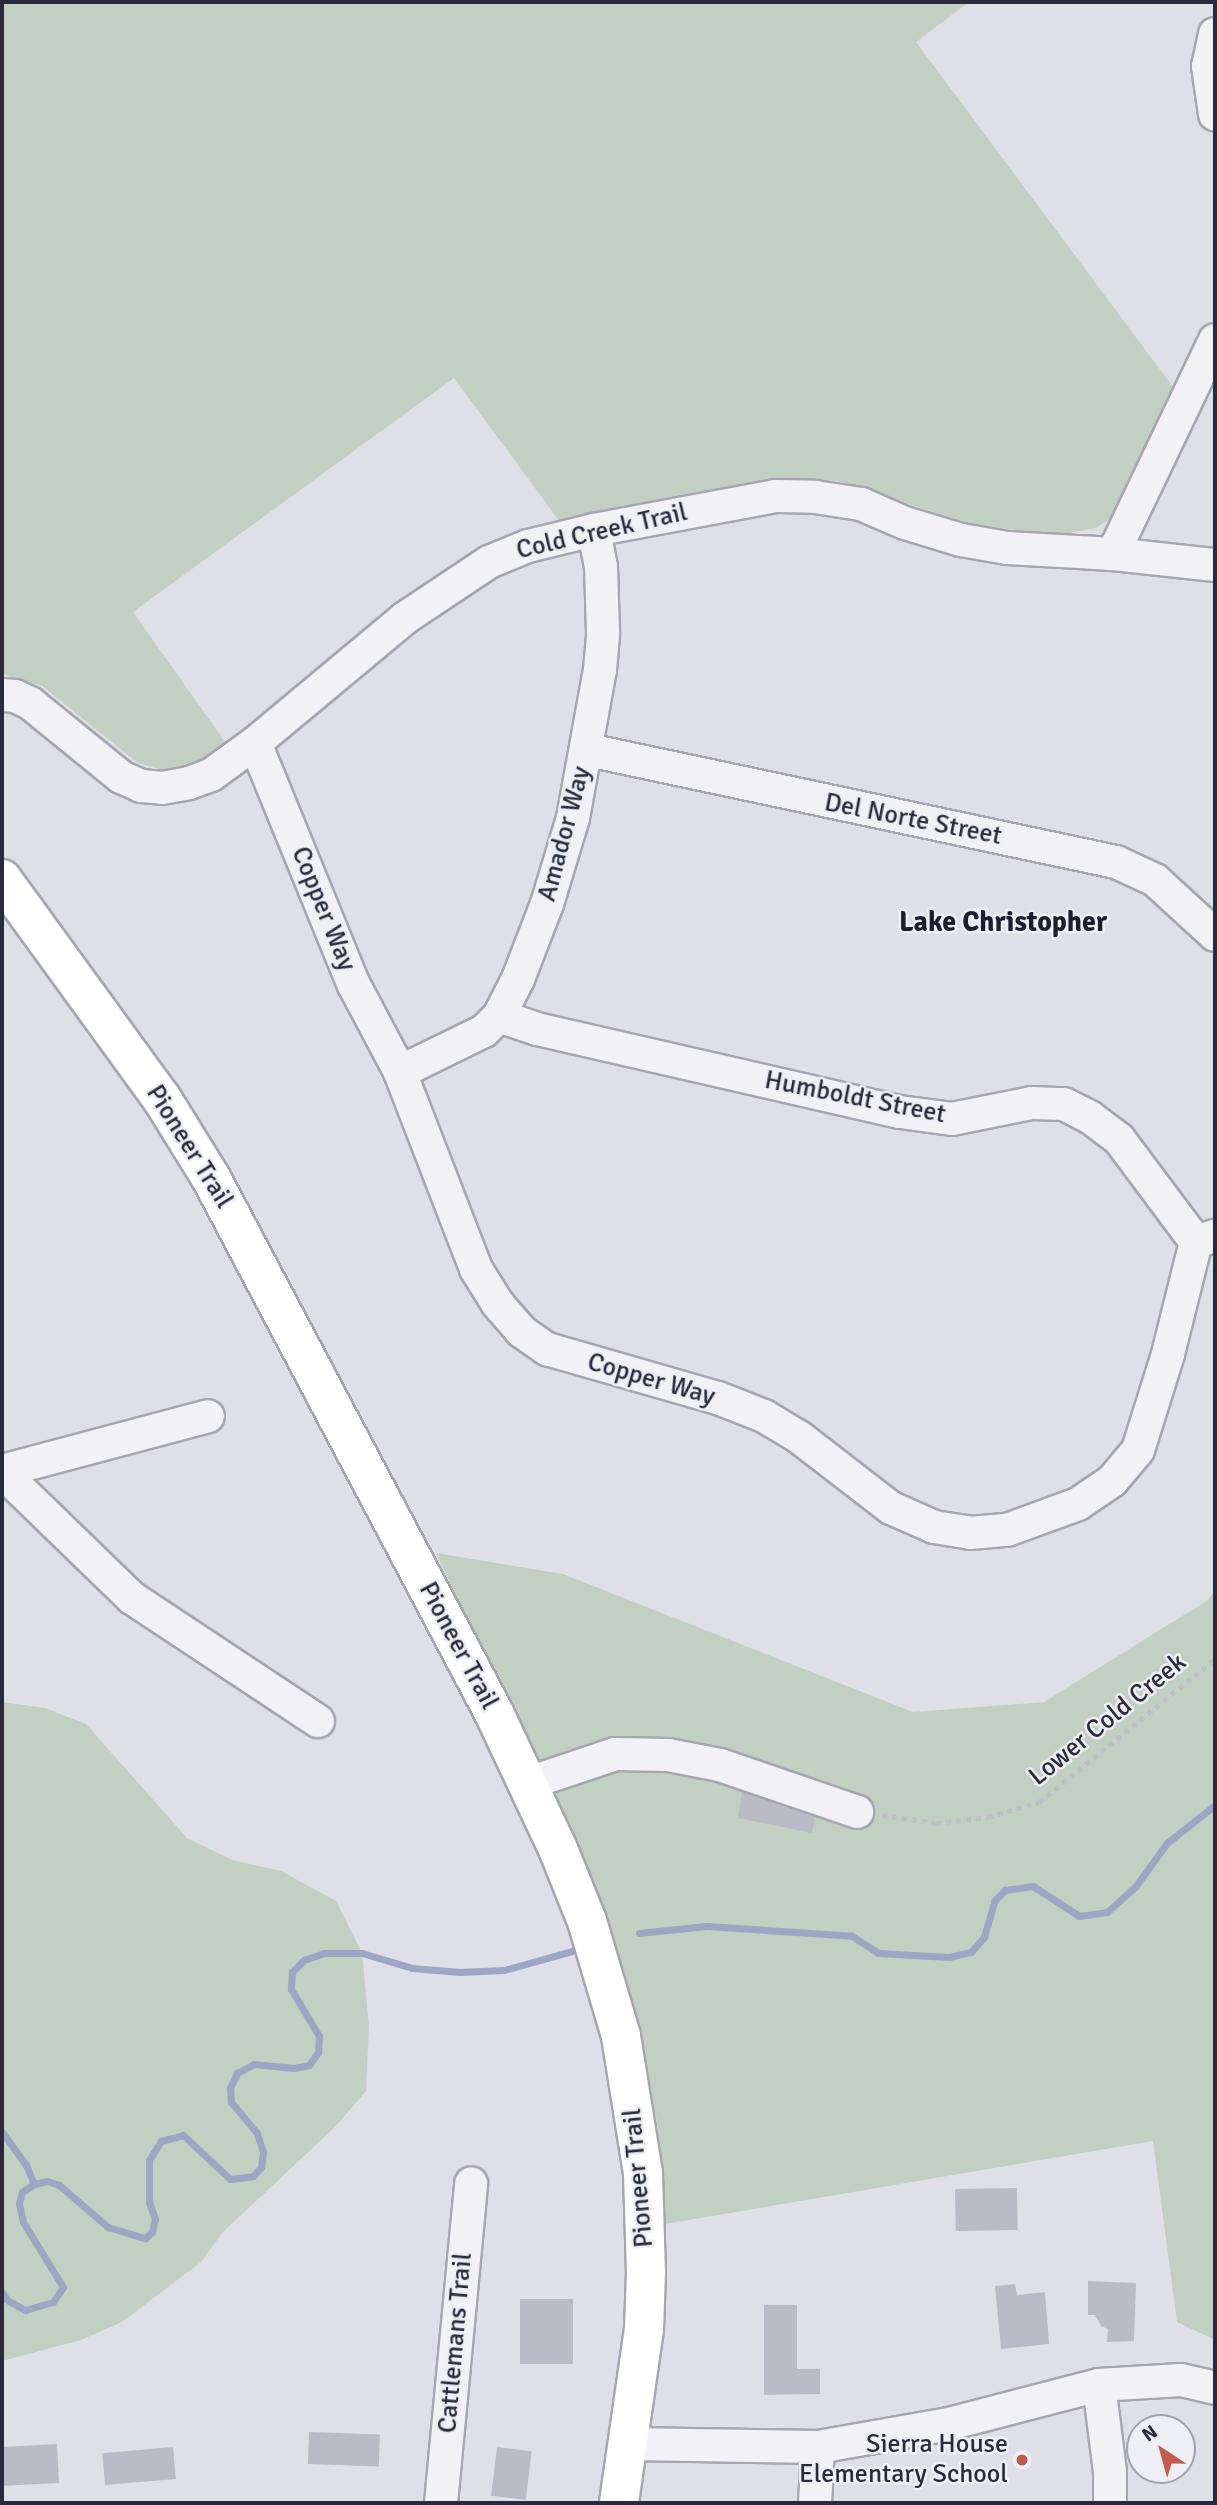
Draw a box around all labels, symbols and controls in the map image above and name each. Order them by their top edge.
street label: Cold Creek Trail [514,497,690,567]
street label: Amador Way [532,763,598,905]
street label: Del Norte Street [822,788,1004,852]
street label: Copper Way [284,842,362,976]
district label: Lake Christopher [899,905,1107,939]
street label: Humboldt Street [762,1065,948,1131]
street label: Pioneer Trail [139,1080,239,1214]
street label: Copper Way [584,1347,718,1413]
street label: Pioneer Trail [411,1577,505,1715]
street label: Lower Cold Creek [1023,1647,1193,1793]
street label: Pioneer Trail [617,2107,661,2249]
street label: Cattlemans Trail [433,2251,479,2435]
north arrow [1126,2414,1196,2484]
text: N [1137,2420,1162,2447]
place label: Sierra House Elementary School [799,2429,1008,2490]
marker: Sierra House Elementary School [1014,2452,1030,2468]

